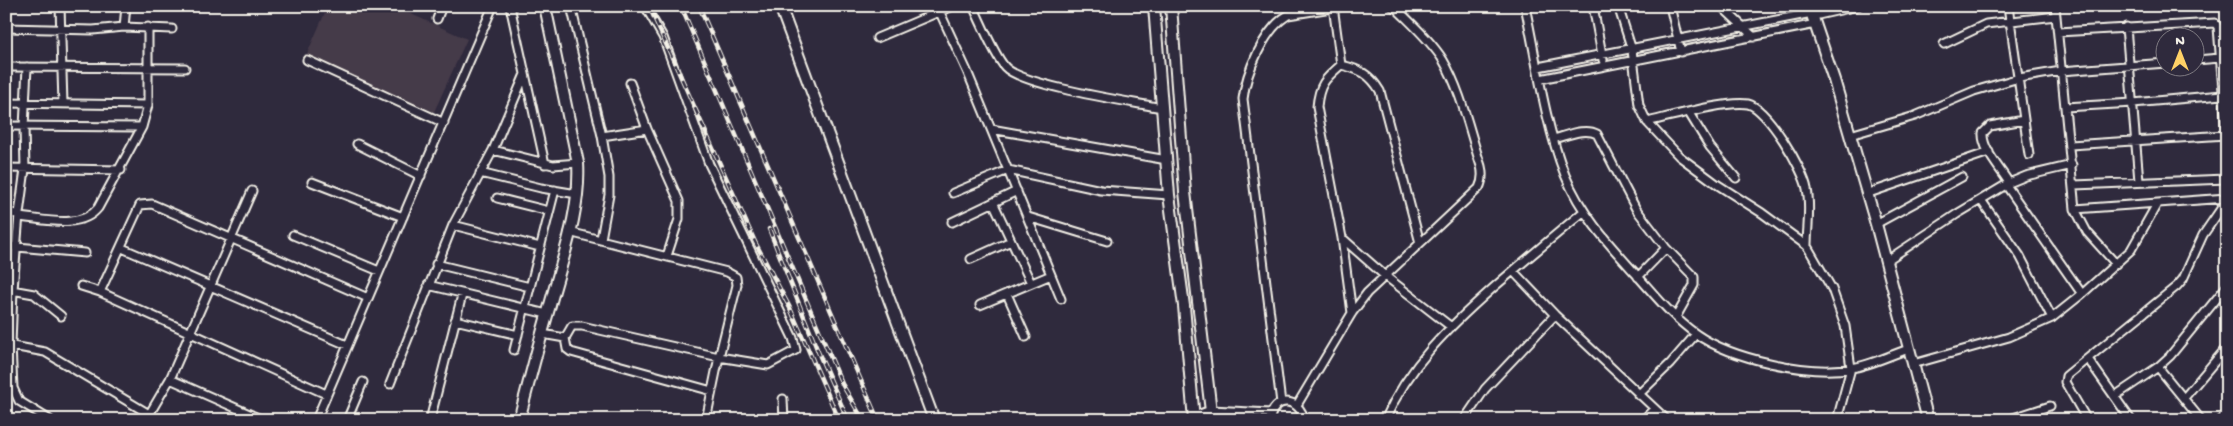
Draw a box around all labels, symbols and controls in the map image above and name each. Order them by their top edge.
north arrow [2156,28,2206,78]
text: N [2175,33,2185,50]

